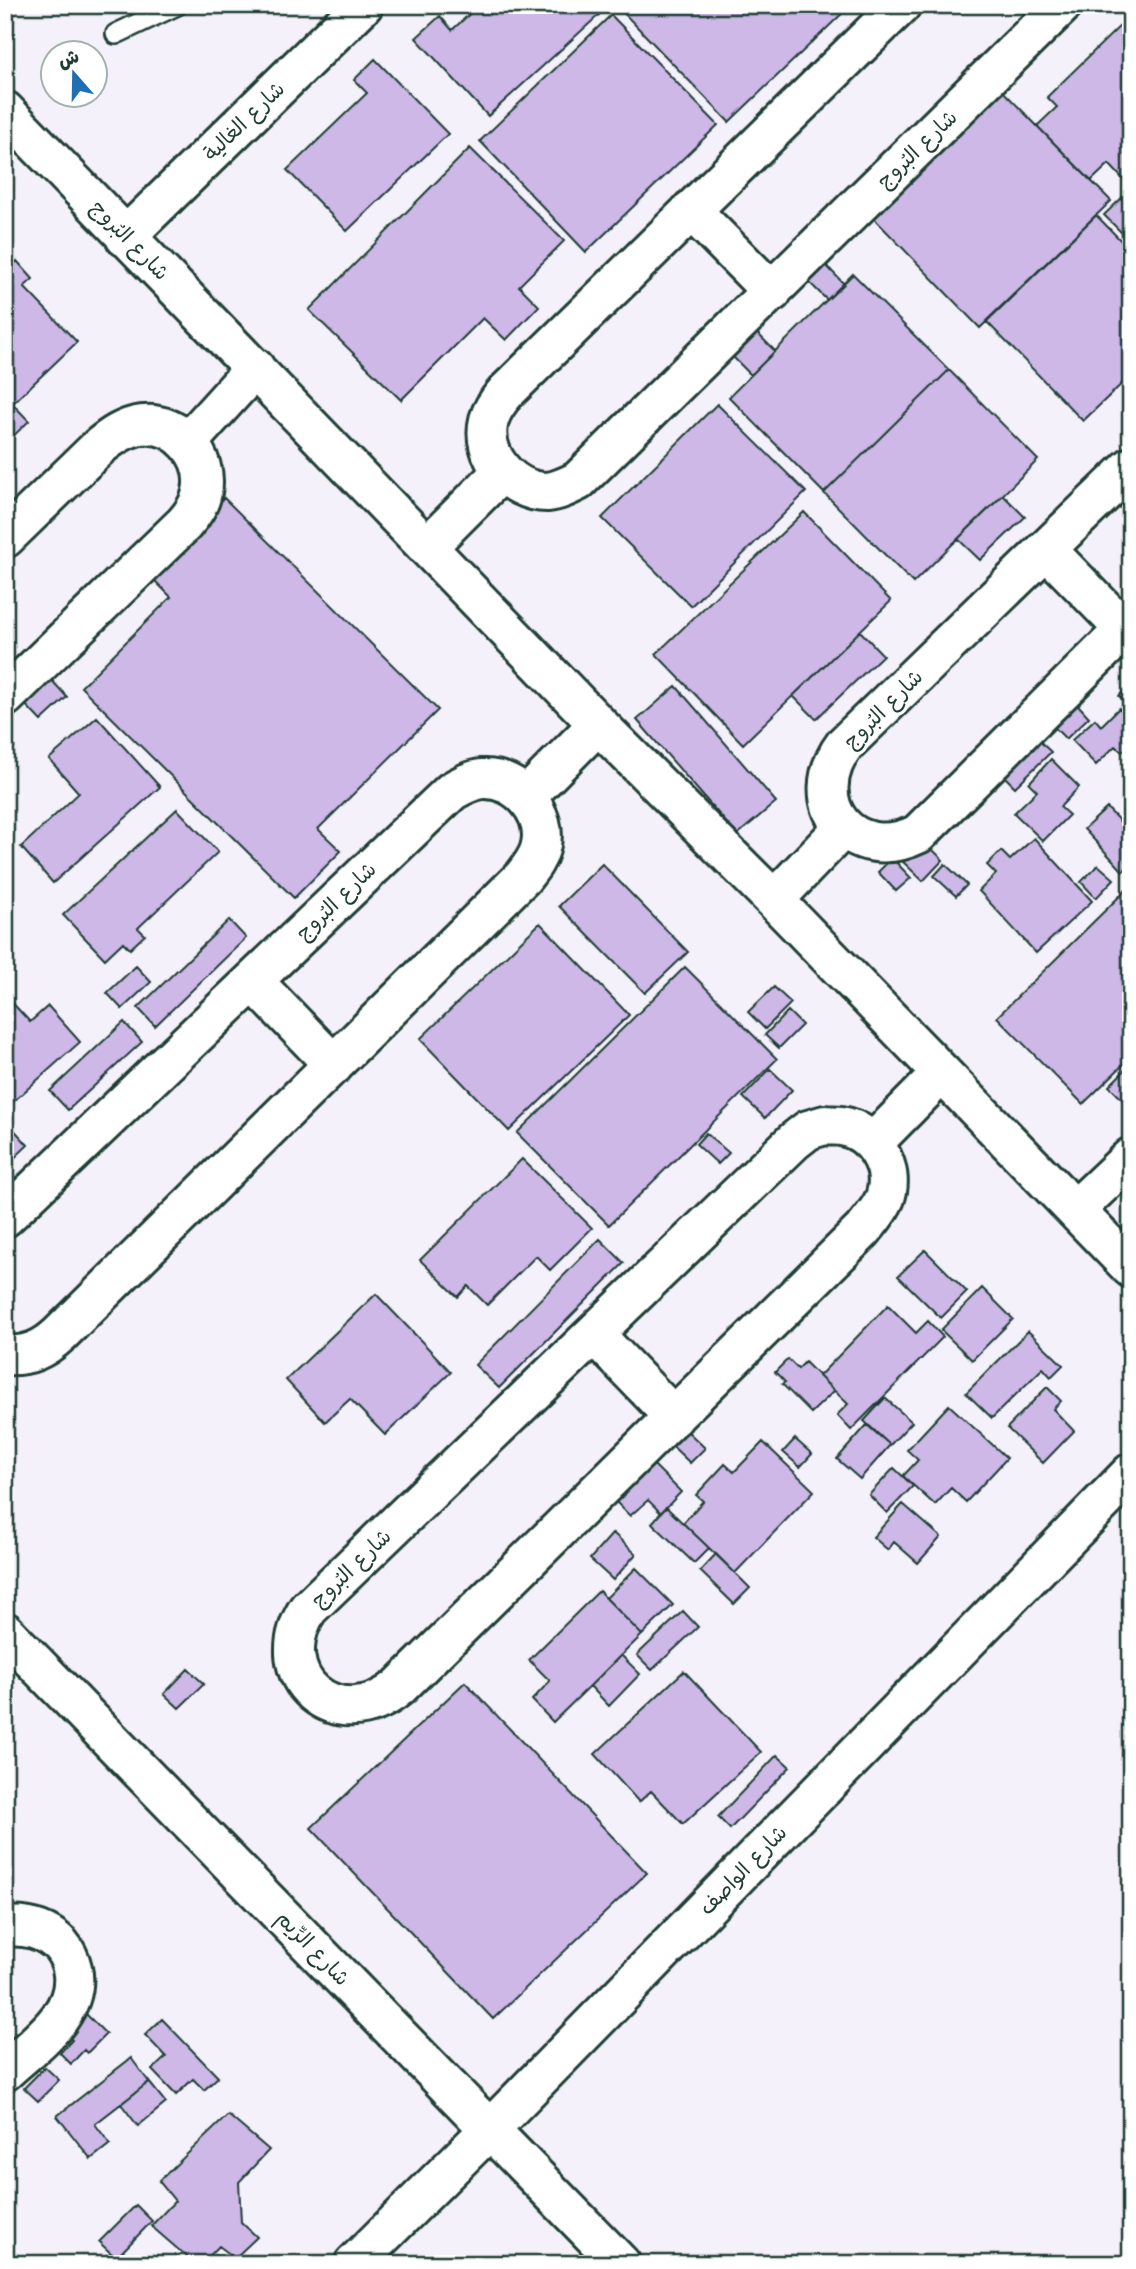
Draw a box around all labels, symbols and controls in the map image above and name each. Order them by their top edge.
north arrow [38,38,108,108]
text: ش [53,40,83,74]
street label: شارع الغالية [194,72,292,168]
street label: شارع البُروج [868,101,964,195]
street label: شارع البُروج [84,191,178,287]
street label: شارع البُروج [834,660,930,756]
street label: شارع البُروج [287,853,383,947]
street label: شارع البُروج [302,1520,398,1614]
street label: شارع الواصف [690,1816,794,1922]
street label: شارع الرِّيم [269,1902,359,1993]

